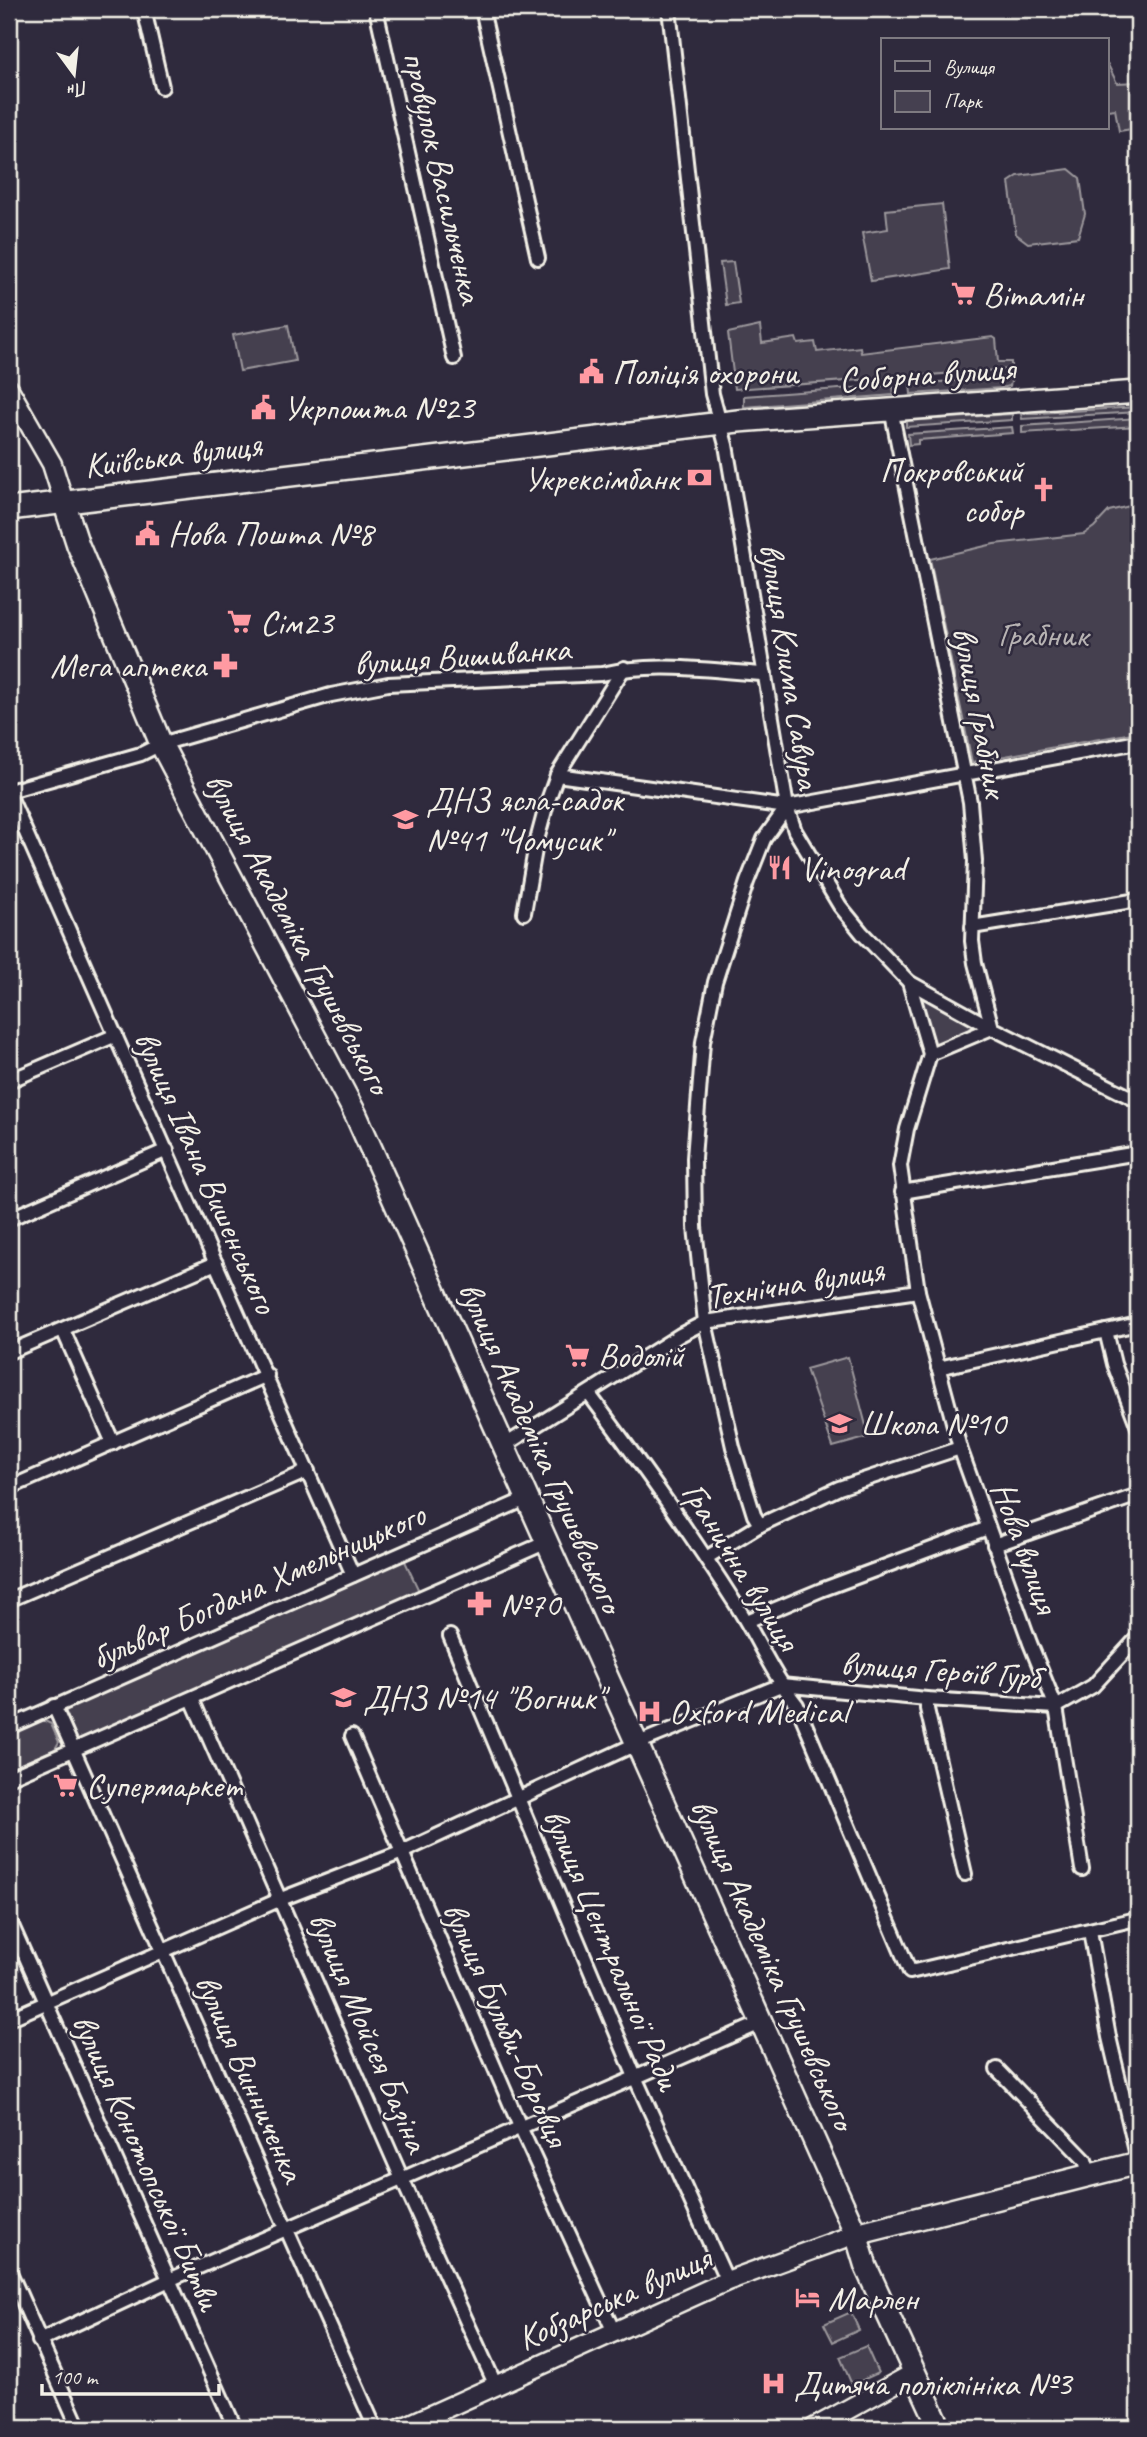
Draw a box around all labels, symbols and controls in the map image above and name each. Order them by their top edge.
north arrow [38,38,108,108]
legend [881,38,1108,130]
street label: провулок Васильченка [392,47,494,310]
text: Вулиця [944,54,995,80]
text: Пн [64,75,91,104]
text: Парк [944,88,984,114]
place label: Вітамін [983,272,1086,317]
supermarket icon: Вітамін [949,280,977,308]
street label: Соборна вулиця [837,345,1020,403]
place label: Поліцiя охорони [612,350,801,395]
public building icon: Поліцiя охорони [578,358,606,386]
place label: Укрпошта №23 [283,385,476,430]
public building icon: Укрпошта №23 [249,393,277,421]
street label: Київська вулиця [82,422,265,488]
place label: Покровський собор [880,448,1026,533]
place label: Укрексімбанк [524,456,682,501]
bank icon: Укрексімбанк [685,464,713,492]
church icon: Покровський собор [1029,476,1057,504]
place label: Нова Пошта №8 [168,511,377,556]
public building icon: Нова Пошта №8 [134,519,162,547]
street label: вулиця Клима Савура [748,540,832,794]
place label: Сім23 [260,600,335,645]
supermarket icon: Сім23 [226,608,254,636]
park label: Грабник [998,612,1091,657]
street label: вулиця Грабник [941,623,1019,804]
street label: вулиця Вишиванка [352,626,574,686]
place label: Мега аптека [50,643,208,688]
pharmacy icon: Мега аптека [212,651,240,679]
street label: вулиця Академіка Грушевського [194,765,404,1105]
place label: ДНЗ ясла-садок №41 "Чомусик" [426,777,626,862]
school or university icon: ДНЗ ясла-садок №41 "Чомусик" [392,805,420,833]
place label: Vinograd [800,846,910,891]
restaurant icon: Vinograd [766,854,794,882]
street label: вулиця Івана Вишенського [123,1024,289,1322]
street label: Технічна вулиця [703,1247,888,1319]
street label: вулиця Академіка Грушевського [448,1274,636,1623]
place label: Водолій [598,1333,686,1378]
supermarket icon: Водолій [564,1341,592,1369]
place label: Школа №10 [860,1401,1008,1446]
school or university icon: Школа №10 [826,1409,854,1437]
street label: Гранична вулиця [671,1473,812,1661]
street label: Нова вулиця [980,1475,1070,1621]
street label: бульвар Богдана Хмельницького [84,1491,434,1680]
place label: №70 [500,1582,563,1627]
pharmacy icon: №70 [466,1590,494,1618]
street label: вулиця Героїв Гурб [839,1641,1049,1700]
place label: ДНЗ №14 "Вогник" [363,1675,611,1720]
school or university icon: ДНЗ №14 "Вогник" [329,1683,357,1711]
place label: Oxford Medical [669,1689,854,1734]
hospital icon: Oxford Medical [635,1697,663,1725]
place label: Супермаркет [86,1763,244,1808]
supermarket icon: Супермаркет [52,1771,80,1799]
street label: вулиця Академіка Грушевського [680,1791,868,2140]
street label: вулиця Центральної Ради [532,1801,693,2099]
street label: вулиця Бульби-Боровця [432,1895,581,2156]
street label: вулиця Мойсея Базіна [298,1905,441,2161]
street label: вулиця Винниченка [184,1967,317,2191]
street label: вулиця Конотопської Битви [61,2007,234,2319]
street label: Кобзарська вулиця [510,2234,721,2361]
place label: Марлен [828,2276,920,2321]
hotel icon: Марлен [794,2284,822,2312]
scale bar [42,2353,219,2397]
place label: Дитяча поліклініка №3 [794,2361,1074,2406]
text: 100 m [52,2364,99,2390]
hospital icon: Дитяча поліклініка №3 [760,2369,788,2397]

